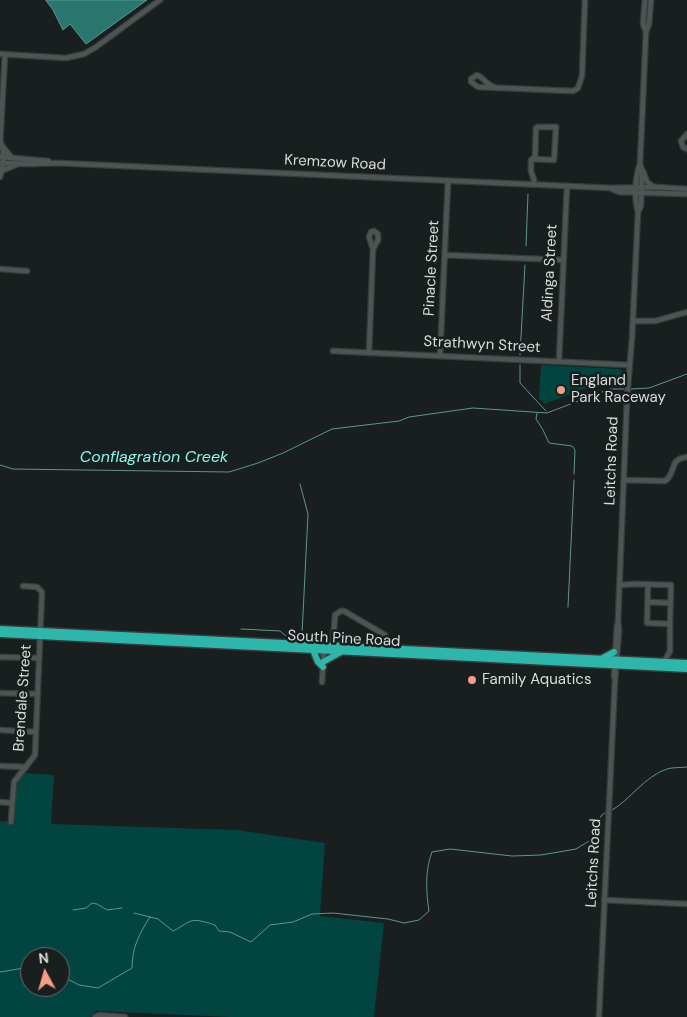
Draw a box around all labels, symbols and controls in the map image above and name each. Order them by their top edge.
street label: Kremzow Road [284,151,386,175]
street label: Pinacle Street [420,220,444,316]
street label: Aldinga Street [538,224,562,322]
street label: Strathwyn Street [423,333,541,357]
place label: England Park Raceway [571,372,666,407]
marker: England Park Raceway [555,384,567,396]
street label: Leitchs Road [601,416,623,506]
water label: Conflagration Creek [80,448,228,468]
street label: South Pine Road [287,627,401,651]
street label: Brendale Street [10,644,36,752]
place label: Family Aquatics [482,671,591,689]
marker: Family Aquatics [466,674,478,686]
street label: Leitchs Road [583,818,605,908]
north arrow [20,947,70,997]
text: N [38,949,50,968]

